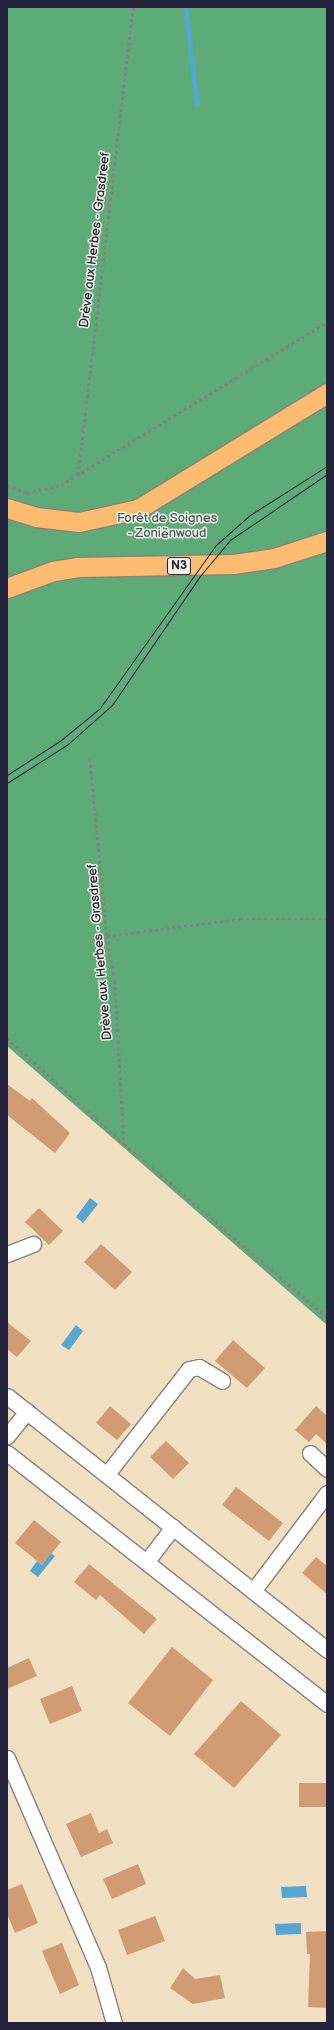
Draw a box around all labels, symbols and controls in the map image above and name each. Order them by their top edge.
street label: Drève aux Herbes - Grasdreef [76,151,114,329]
park label: Forêt de Soignes - Zoniënwoud [117,511,217,542]
road number: N3 [166,556,192,576]
street label: Drève aux Herbes - Grasdreef [84,863,116,1041]

